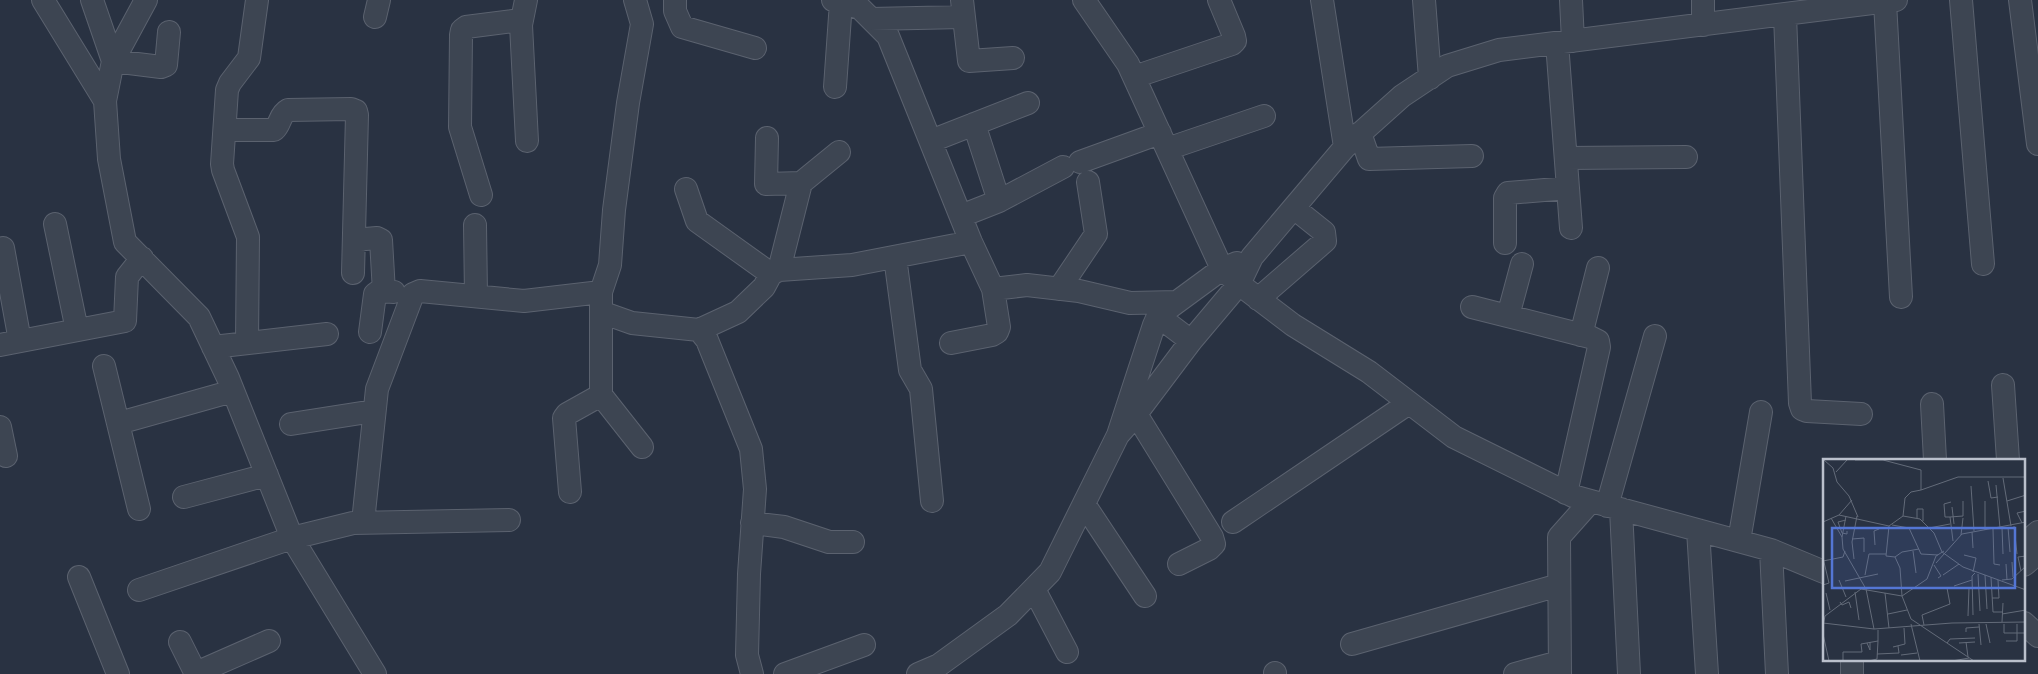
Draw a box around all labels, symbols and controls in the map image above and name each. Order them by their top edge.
inset map [1823,459,2026,662]

